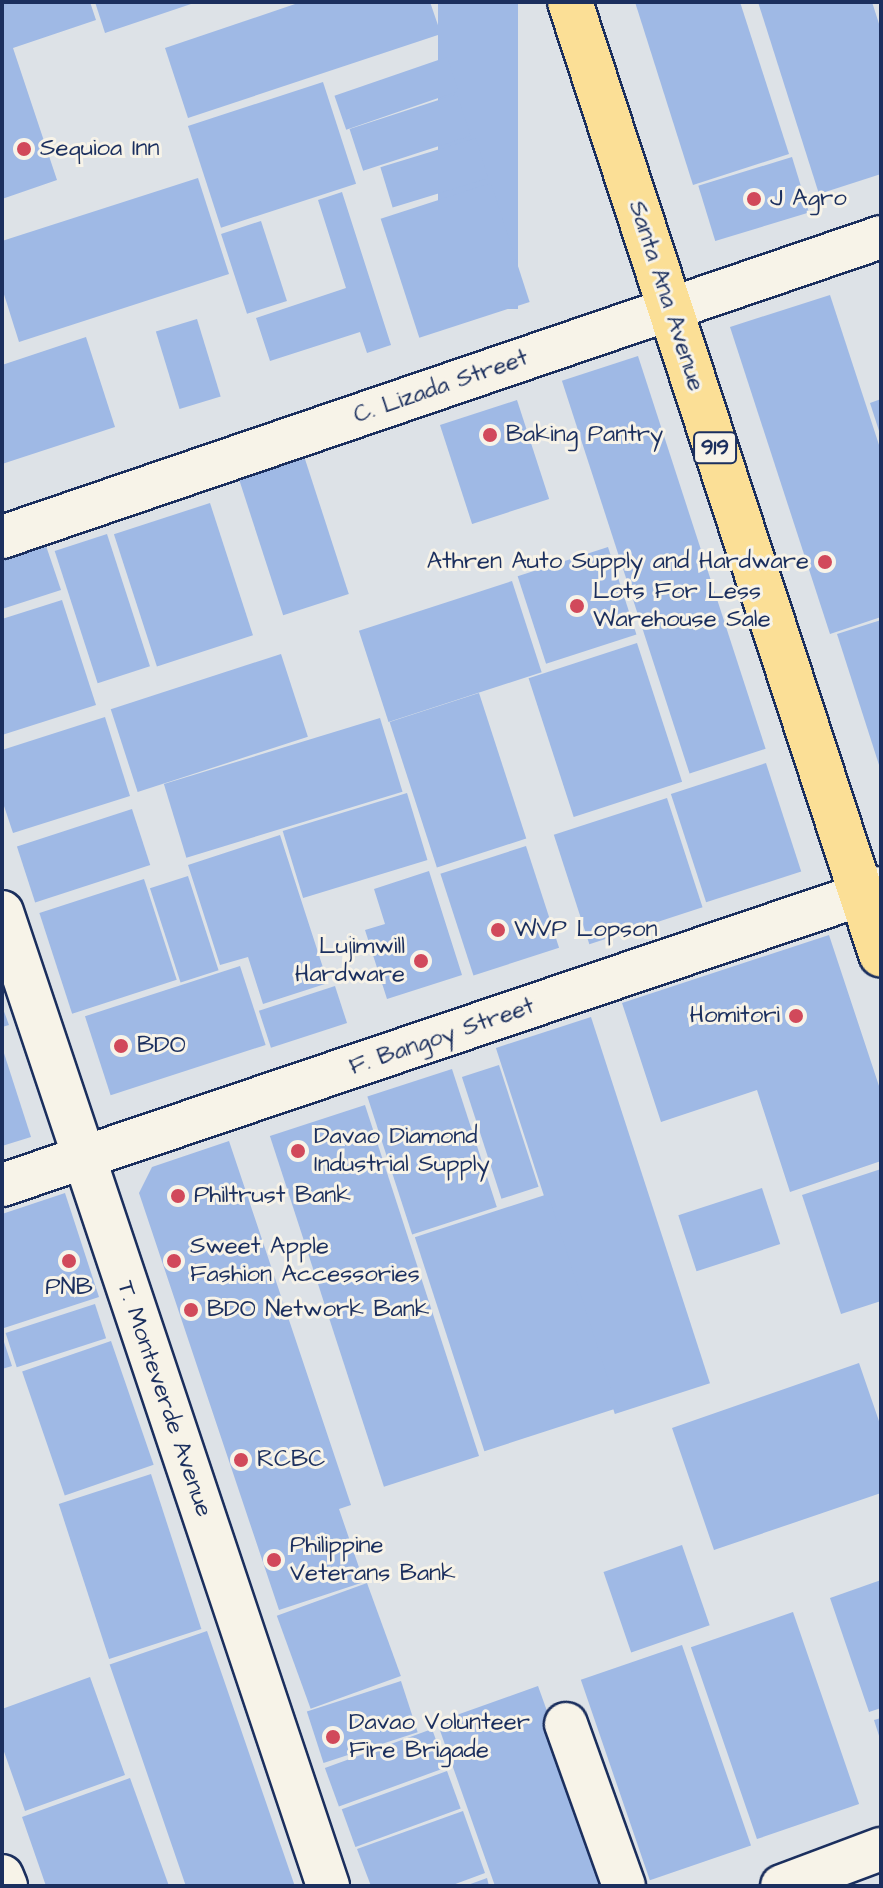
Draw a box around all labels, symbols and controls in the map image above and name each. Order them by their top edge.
place label: Sequioa Inn [40,135,160,163]
marker: Sequioa Inn [15,140,33,158]
place label: J Agro [770,185,847,213]
marker: J Agro [745,190,763,208]
street label: Santa Ana Avenue [622,197,710,395]
street label: C. Lizada Street [350,344,532,430]
place label: Baking Pantry [506,421,663,449]
marker: Baking Pantry [481,426,499,444]
road number: 919 [693,430,737,466]
place label: Athren Auto Supply and Hardware [427,548,809,576]
marker: Athren Auto Supply and Hardware [816,553,834,571]
place label: Lots For Less Warehouse Sale [593,578,771,634]
marker: Lots For Less Warehouse Sale [568,597,586,615]
place label: WVP Lopson [514,916,658,944]
marker: WVP Lopson [489,921,507,939]
place label: Lujimwill Hardware [295,933,405,989]
marker: Lujimwill Hardware [412,952,430,970]
street label: F. Bangoy Street [346,992,538,1082]
place label: Homitori [690,1002,780,1030]
marker: Homitori [787,1007,805,1025]
place label: BDO [137,1032,186,1060]
marker: BDO [112,1037,130,1055]
place label: Davao Diamond Industrial Supply [314,1123,490,1179]
marker: Davao Diamond Industrial Supply [289,1142,307,1160]
place label: Philtrust Bank [194,1182,351,1210]
marker: Philtrust Bank [169,1187,187,1205]
place label: Sweet Apple Fashion Accessories [190,1233,420,1289]
marker: PNB [60,1252,78,1270]
marker: Sweet Apple Fashion Accessories [165,1252,183,1270]
place label: PNB [45,1274,93,1302]
street label: T. Monteverde Avenue [110,1277,218,1521]
place label: BDO Network Bank [207,1296,430,1324]
marker: BDO Network Bank [182,1301,200,1319]
place label: RCBC [257,1446,325,1474]
marker: RCBC [232,1451,250,1469]
place label: Philippine Veterans Bank [290,1532,456,1588]
marker: Philippine Veterans Bank [265,1551,283,1569]
place label: Davao Volunteer Fire Brigade [349,1709,530,1765]
marker: Davao Volunteer Fire Brigade [324,1728,342,1746]

